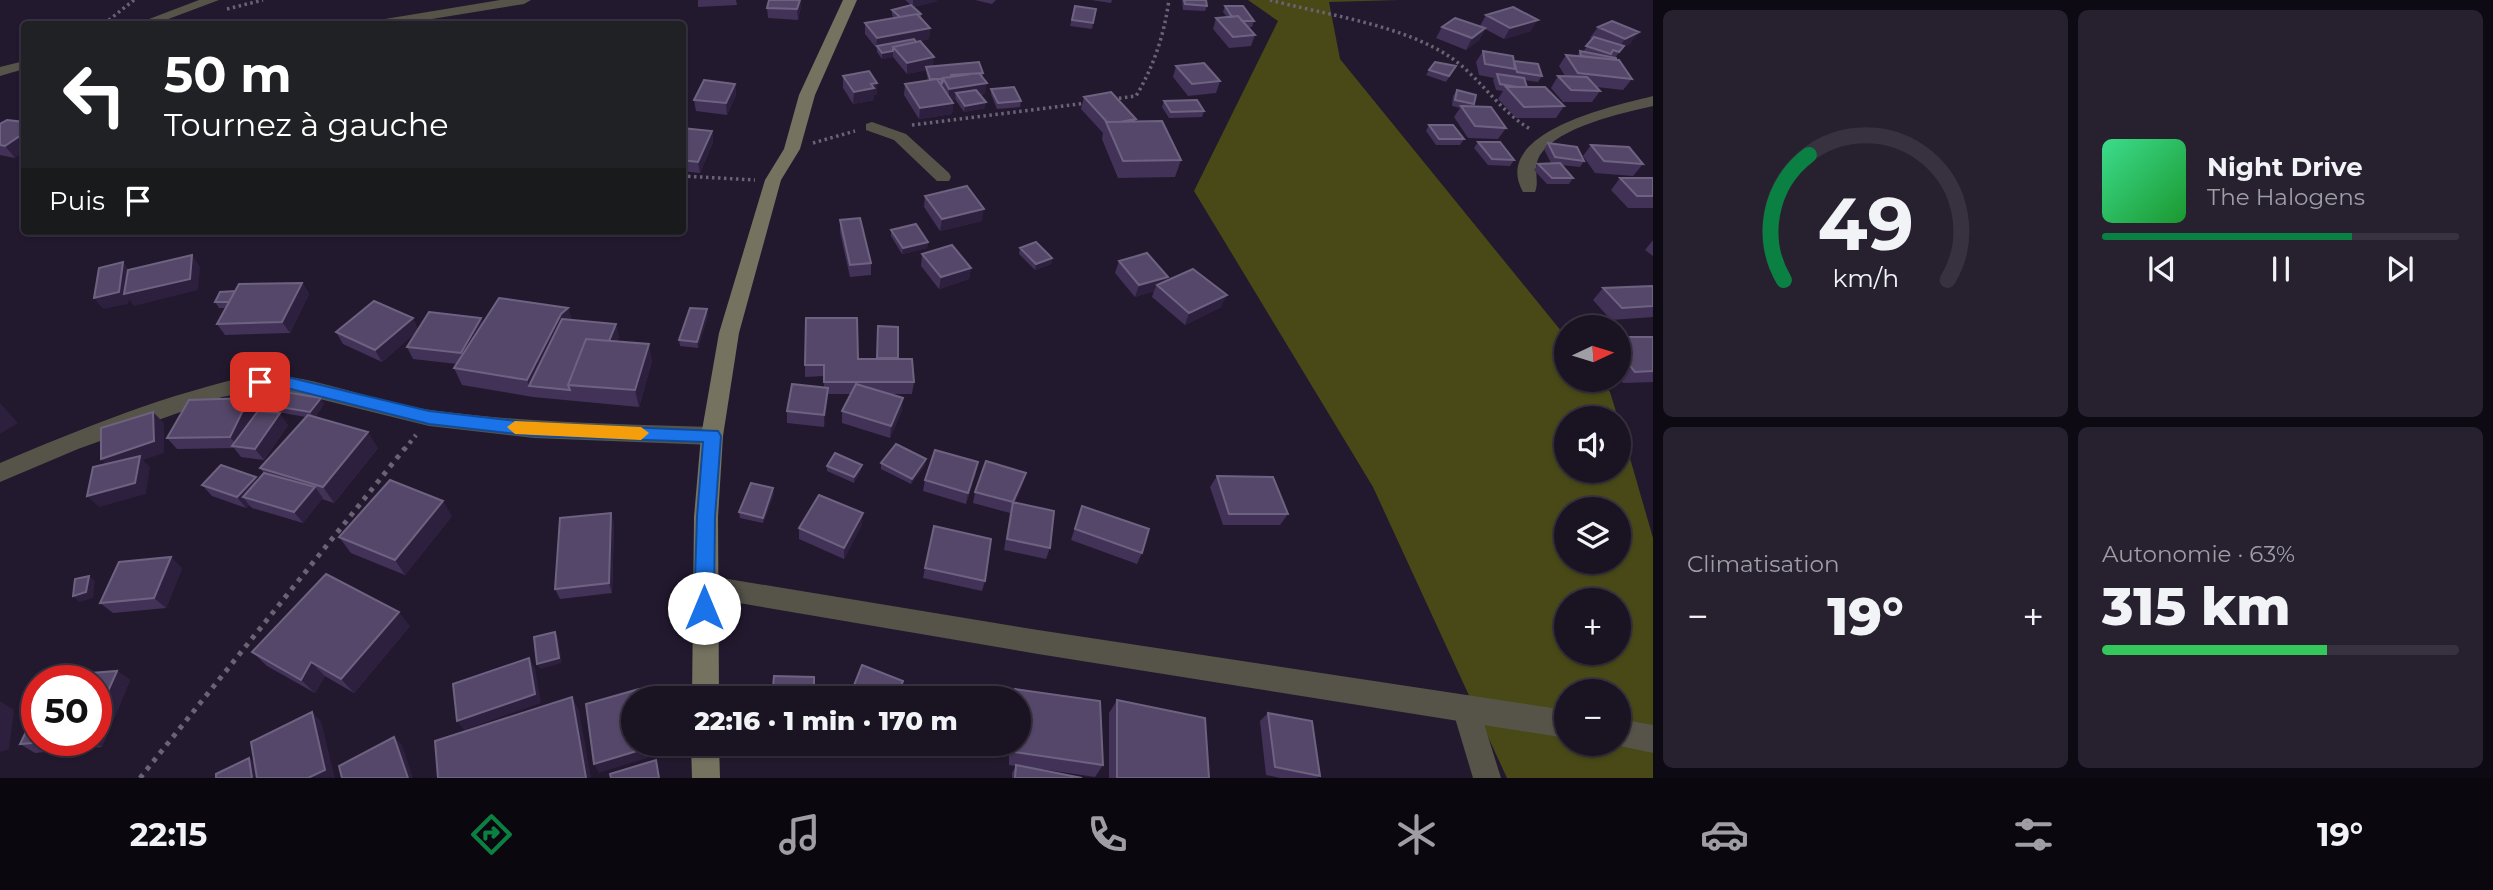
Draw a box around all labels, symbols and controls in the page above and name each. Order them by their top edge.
text: 50 m [164,45,292,104]
icon: left [49,49,140,140]
text: Tournez à gauche [164,105,449,144]
text: Night Drive [2207,151,2363,183]
text: 49 [1817,180,1914,268]
icon: arrive [119,182,157,220]
text: The Halogens [2207,183,2365,211]
text: Puis [49,185,105,217]
icon: previous [2143,250,2181,288]
icon: pause [2262,250,2300,288]
icon: next [2381,250,2419,288]
text: km/h [1832,263,1899,293]
north arrow [1554,315,1631,392]
map controls [1554,315,1631,756]
pin [230,352,290,412]
icon: arrive [241,363,279,401]
button: sound [1554,406,1631,483]
button: layers [1554,497,1631,574]
text: Autonomie · 63% [2102,540,2295,568]
text: Climatisation [1687,550,1839,578]
position arrow [667,571,741,645]
text: 315 km [2102,575,2291,638]
text: 19° [1827,585,1904,648]
button: + [1554,588,1631,665]
text: − [1687,593,1709,640]
text: + [2022,593,2044,640]
speed limit sign: 50 [21,665,112,756]
button: − [1554,679,1631,756]
text: 22:16 · 1 min · 170 m [694,705,958,737]
icon: directions [467,810,516,859]
icon: music [775,810,824,859]
icon: phone [1083,810,1132,859]
icon: climate [1392,810,1441,859]
icon: car [1700,810,1749,859]
icon: filters [2009,810,2058,859]
text: 22:15 [130,815,207,854]
text: 19° [2317,815,2363,854]

